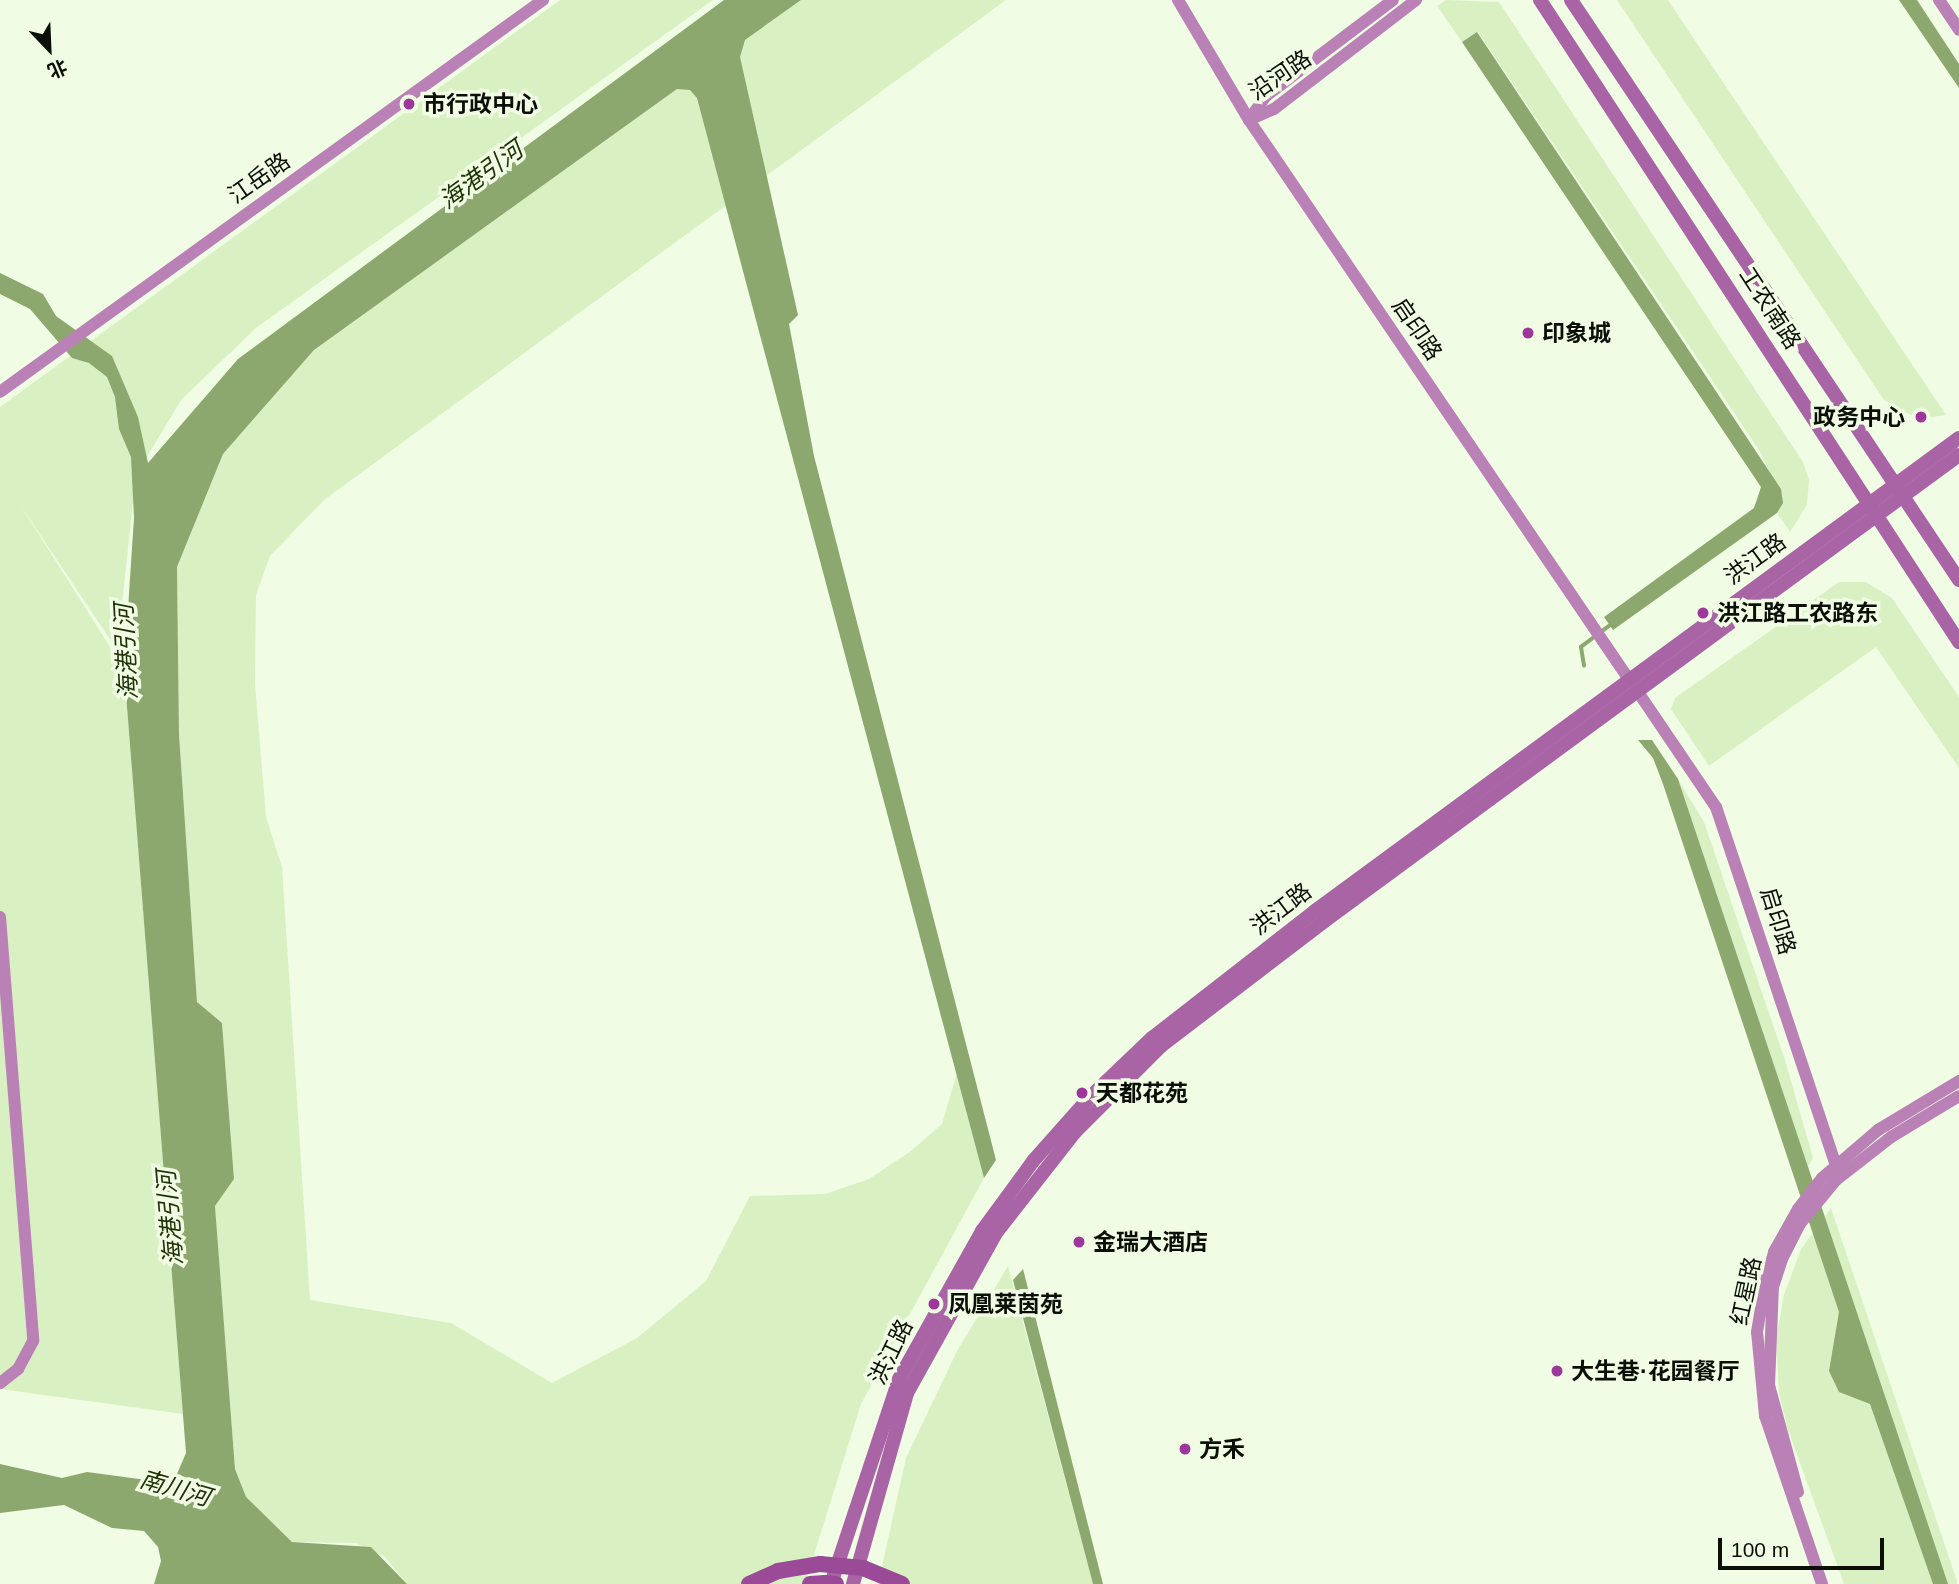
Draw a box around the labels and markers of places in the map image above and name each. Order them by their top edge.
place label: 市行政中心 [423,90,538,118]
marker: 市行政中心 [401,96,417,112]
place label: 印象城 [1542,319,1611,347]
marker: 印象城 [1520,325,1536,341]
place label: 政务中心 [1813,403,1905,431]
marker: 政务中心 [1911,407,1931,427]
place label: 洪江路工农路东 [1717,599,1878,627]
marker: 洪江路工农路东 [1695,605,1711,621]
place label: 天都花苑 [1096,1079,1188,1107]
marker: 天都花苑 [1074,1085,1090,1101]
place label: 金瑞大酒店 [1093,1228,1208,1256]
marker: 金瑞大酒店 [1071,1234,1087,1250]
place label: 凤凰莱茵苑 [948,1290,1063,1318]
marker: 凤凰莱茵苑 [926,1296,942,1312]
place label: 大生巷·花园餐厅 [1571,1357,1740,1385]
marker: 大生巷·花园餐厅 [1549,1363,1565,1379]
place label: 方禾 [1199,1435,1245,1463]
marker: 方禾 [1177,1441,1193,1457]

